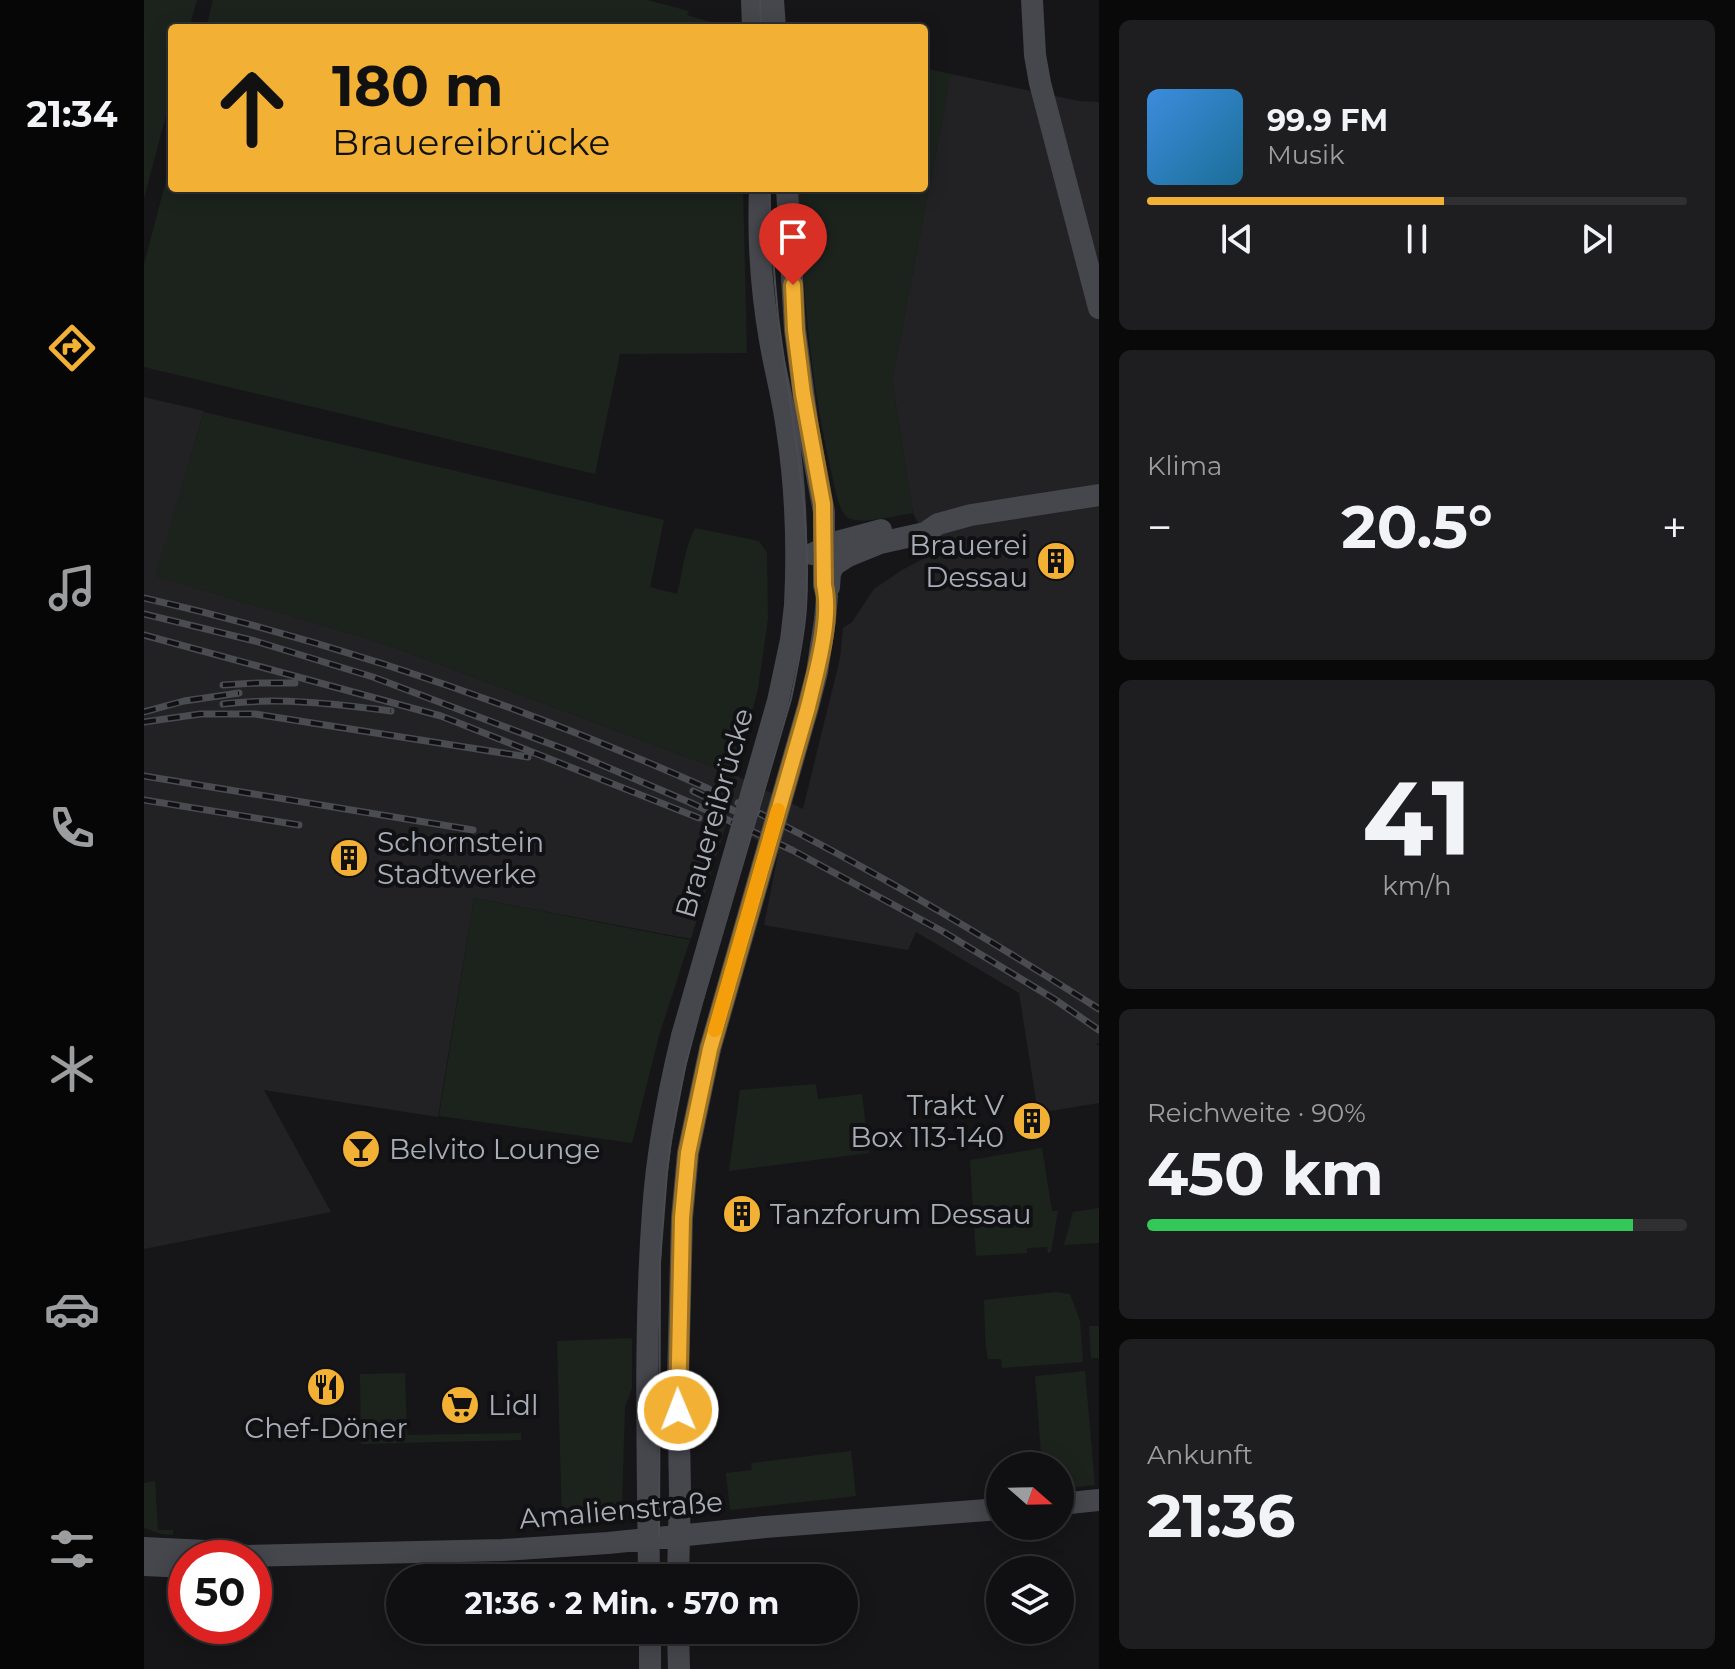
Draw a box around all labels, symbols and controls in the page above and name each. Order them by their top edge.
text: 180 m [332,52,504,120]
icon: ahead [200,56,304,160]
text: 21:34 [27,92,117,136]
text: 99.9 FM [1267,102,1388,139]
text: Brauereibrücke [332,120,610,164]
text: Musik [1267,139,1345,171]
pin [759,203,827,285]
icon: arrive [771,215,815,259]
icon: previous [1215,217,1259,261]
icon: pause [1395,217,1439,261]
icon: next [1575,217,1619,261]
icon: directions [44,320,100,376]
text: Klima [1147,450,1222,482]
text: 20.5° [1341,490,1493,563]
text: − [1147,500,1172,554]
text: + [1662,500,1687,554]
place label: Brauerei Dessau [909,528,1028,594]
building icon: Brauerei Dessau [1035,540,1077,582]
icon: music [44,560,100,616]
street label: Brauereibrücke [668,704,760,922]
text: 41 [1362,754,1472,881]
icon: phone [44,800,100,856]
place label: Schornstein Stadtwerke [377,825,544,891]
building icon: Schornstein Stadtwerke [328,837,370,879]
text: km/h [1382,870,1452,902]
icon: climate [44,1041,100,1097]
place label: Trakt V Box 113-140 [850,1088,1004,1154]
text: Reichweite · 90% [1147,1097,1366,1129]
building icon: Trakt V Box 113-140 [1011,1100,1053,1142]
bar icon: Belvito Lounge [340,1128,382,1170]
place label: Belvito Lounge [389,1132,600,1166]
text: 450 km [1147,1137,1384,1210]
building icon: Tanzforum Dessau [721,1193,763,1235]
place label: Tanzforum Dessau [770,1197,1032,1231]
icon: car [44,1281,100,1337]
restaurant icon: Chef-Döner [305,1366,347,1408]
position arrow [636,1368,720,1452]
supermarket icon: Lidl [439,1384,481,1426]
place label: Lidl [488,1388,539,1422]
place label: Chef-Döner [244,1411,408,1445]
text: Ankunft [1147,1439,1253,1471]
north arrow [986,1452,1074,1540]
map controls [986,1452,1074,1644]
text: 21:36 [1147,1479,1295,1552]
street label: Amalienstraße [518,1484,724,1536]
icon: filters [44,1521,100,1577]
speed limit sign: 50 [168,1540,272,1644]
button: layers [986,1556,1074,1644]
text: 21:36 · 2 Min. · 570 m [465,1585,779,1622]

